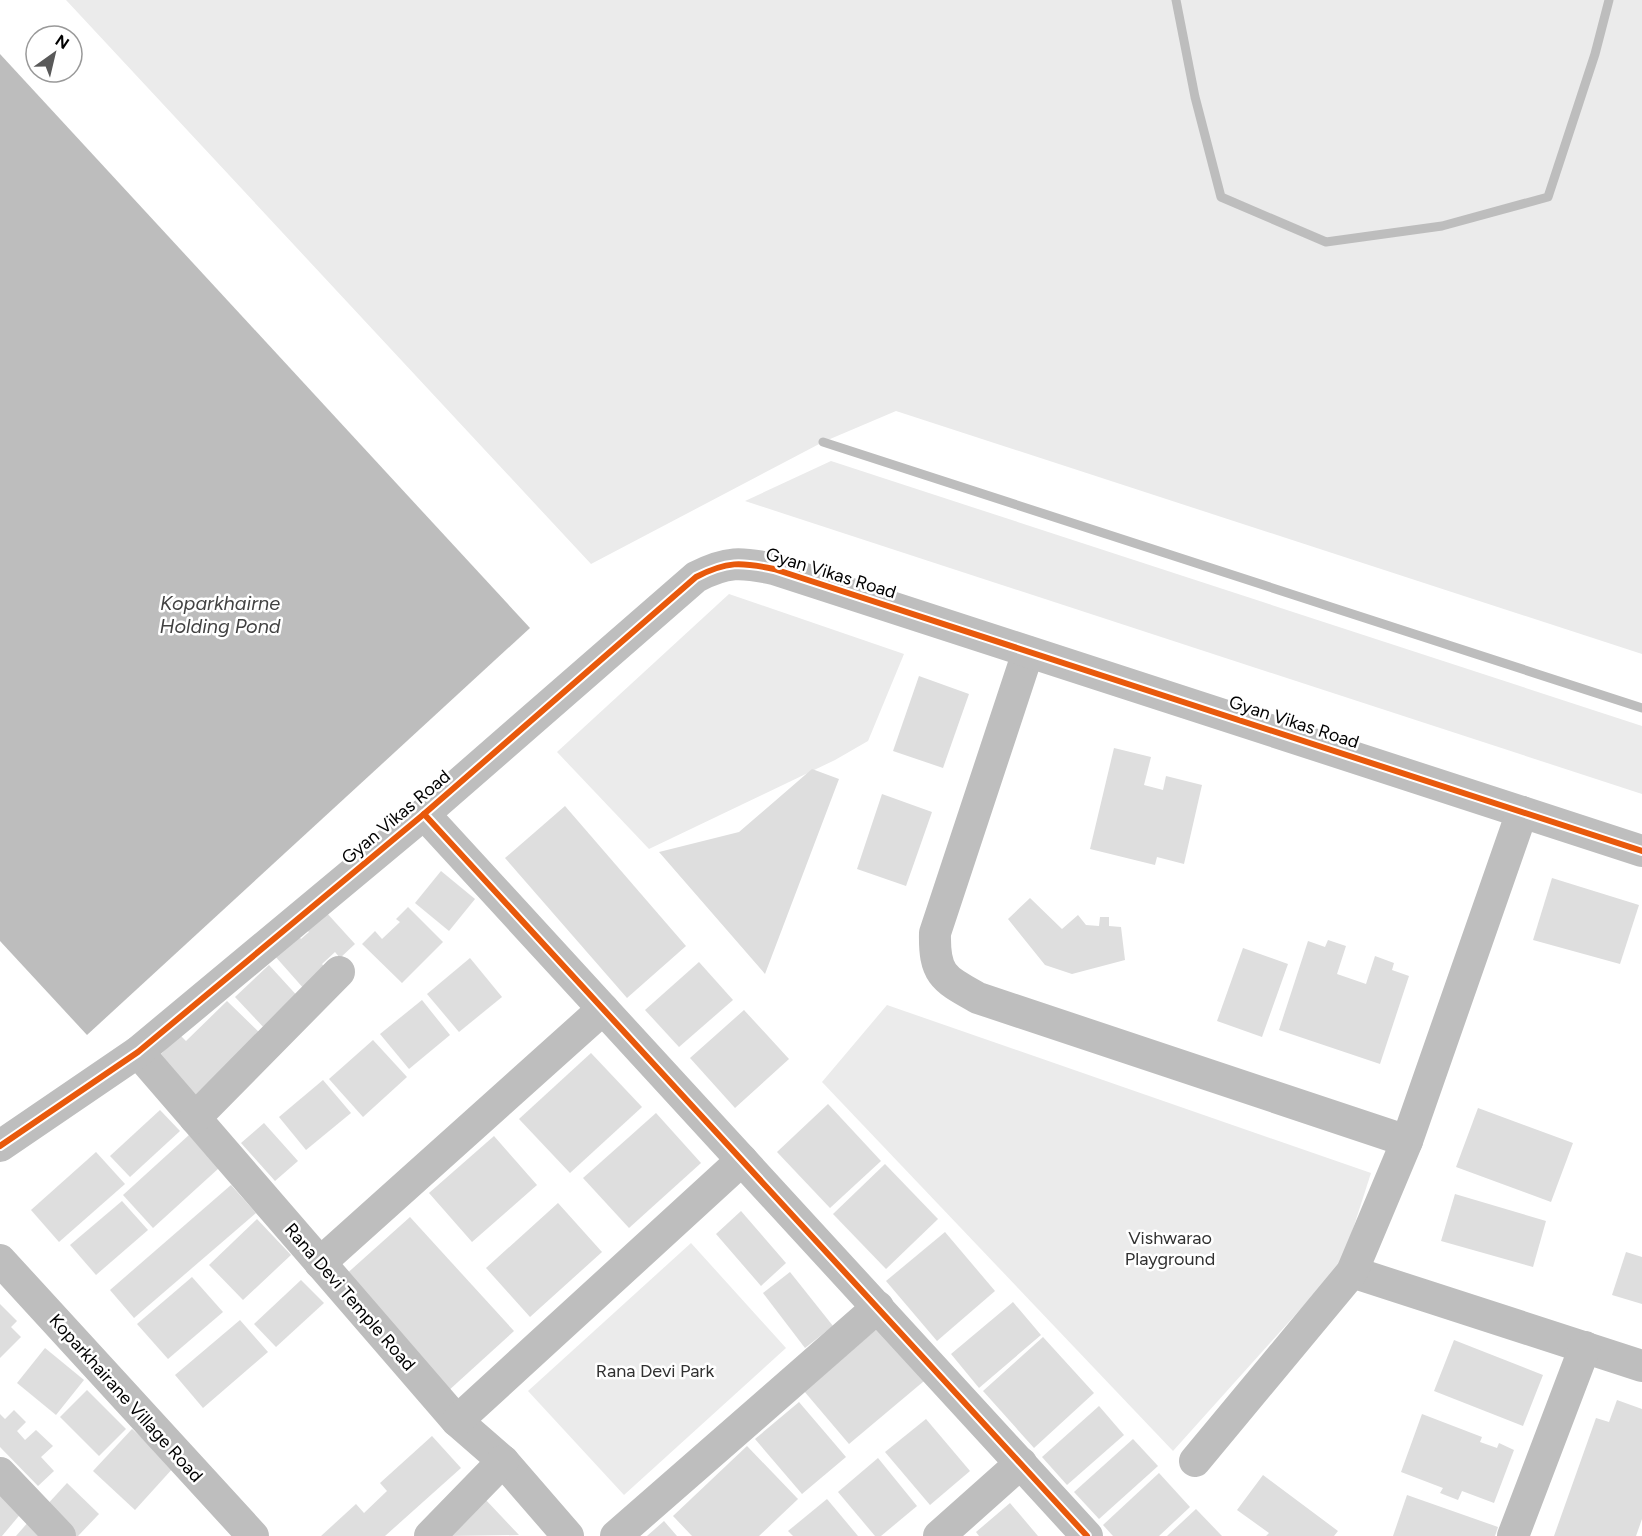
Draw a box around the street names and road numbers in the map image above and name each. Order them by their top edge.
street label: Gyan Vikas Road [763,543,899,603]
street label: Gyan Vikas Road [1226,691,1362,753]
street label: Gyan Vikas Road [337,765,455,869]
street label: Rana Devi Temple Road [280,1219,420,1375]
street label: Koparkhairane Village Road [45,1309,207,1487]

